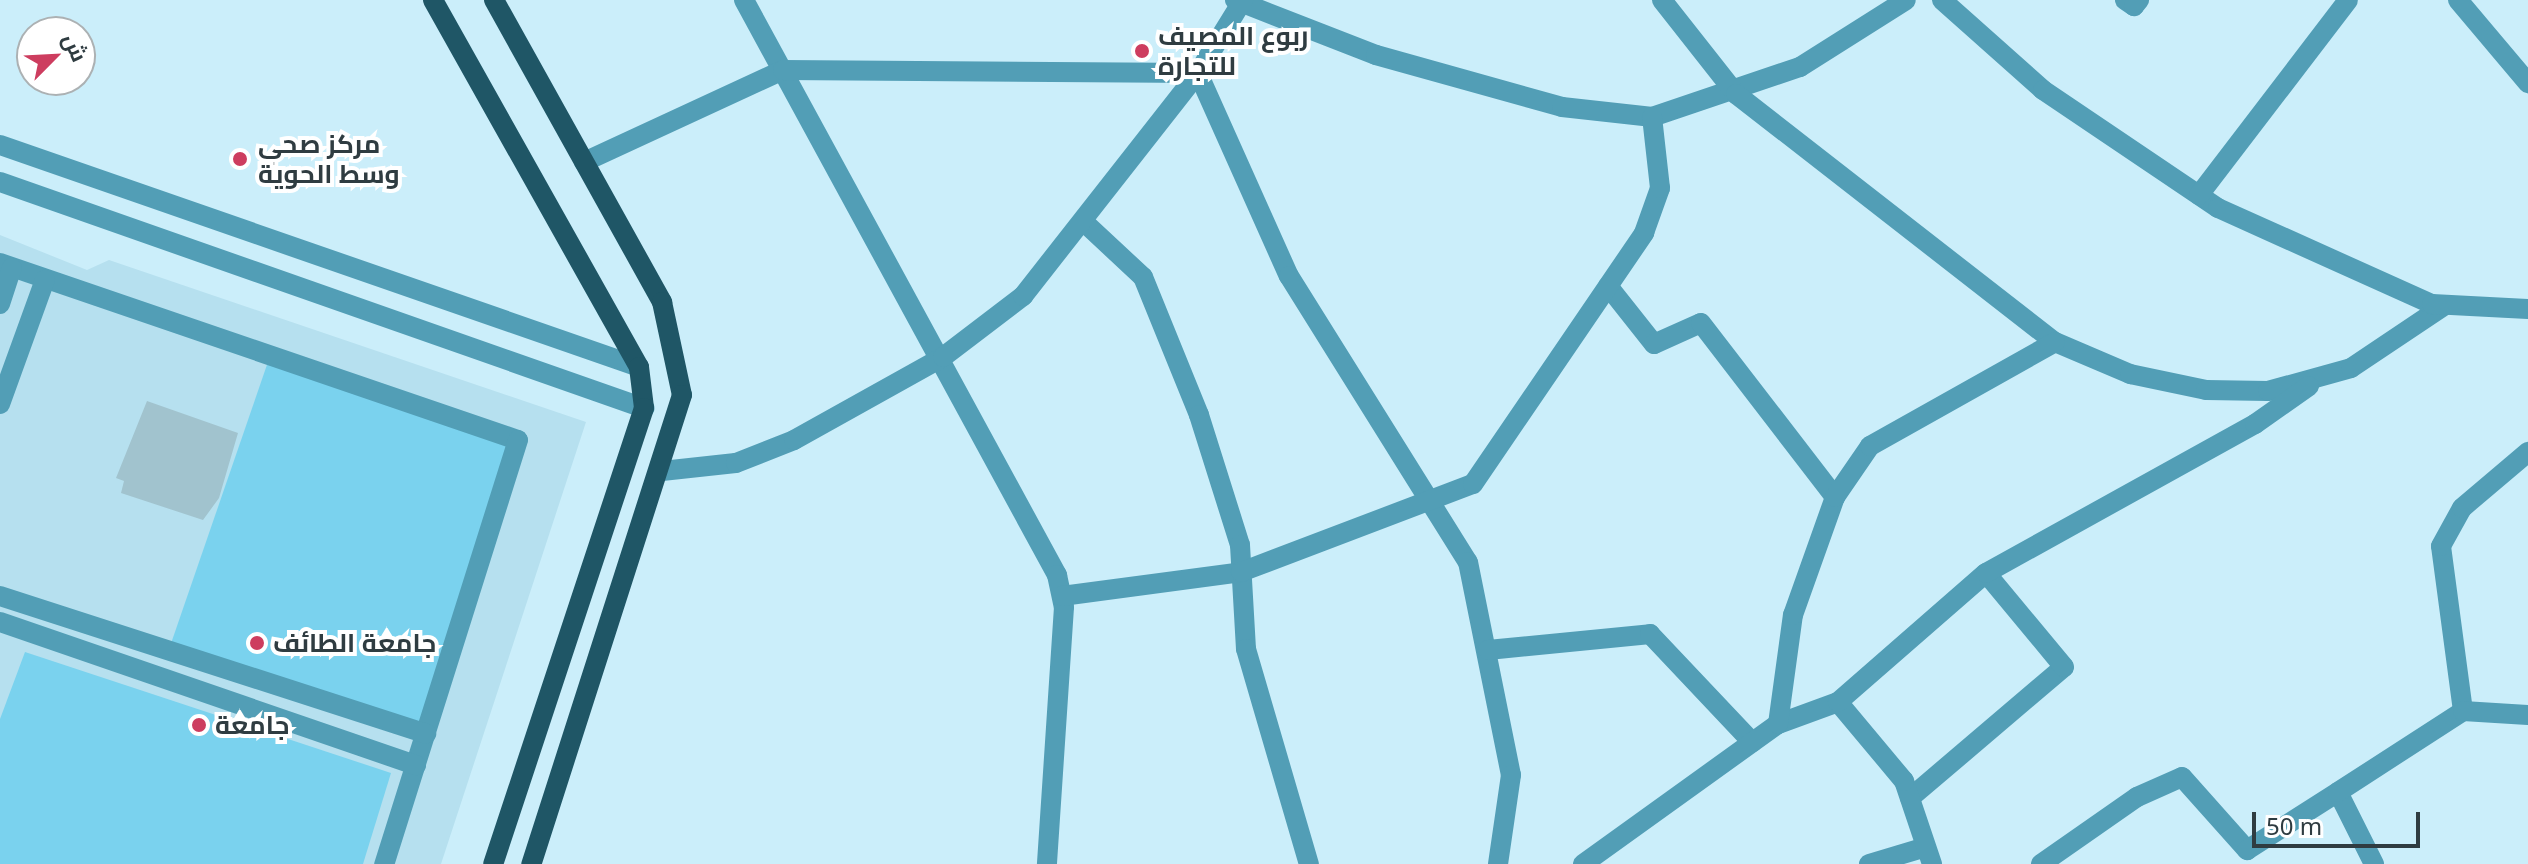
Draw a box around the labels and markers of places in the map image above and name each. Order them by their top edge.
place label: ربوع المصيف للتجارة [1158,20,1308,82]
marker: ربوع المصيف للتجارة [1133,42,1151,60]
place label: مركز صحي وسط الحوية [258,128,400,190]
marker: مركز صحي وسط الحوية [229,148,251,170]
place label: جامعة الطائف [273,627,436,659]
marker: جامعة الطائف [248,634,266,652]
place label: جامعة [215,709,289,741]
marker: جامعة [190,716,208,734]

